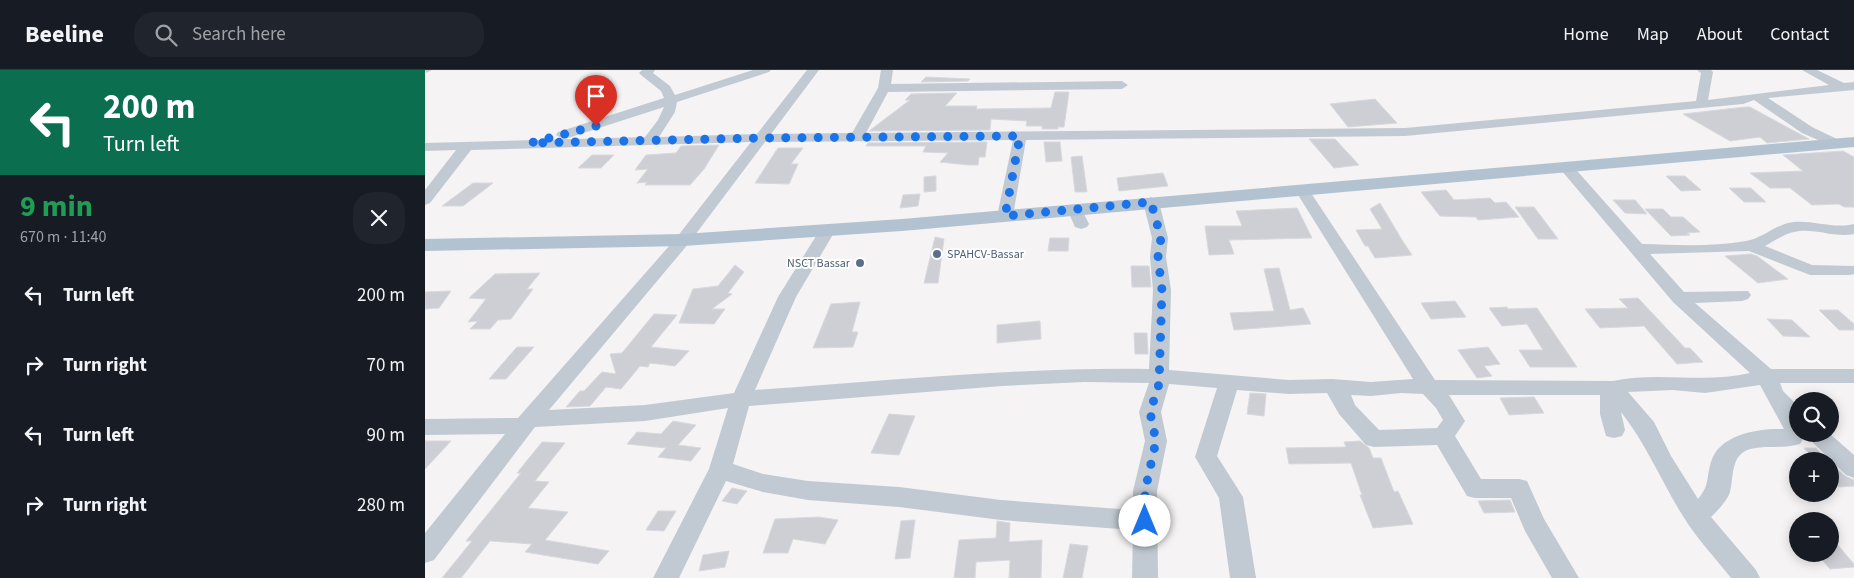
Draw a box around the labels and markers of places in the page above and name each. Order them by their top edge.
pin [575,75,617,126]
place label: SPAHCV-Bassar [947,246,1025,263]
marker: SPAHCV-Bassar [931,248,943,260]
place label: NSCT Bassar [787,255,851,272]
marker: NSCT Bassar [854,257,866,269]

